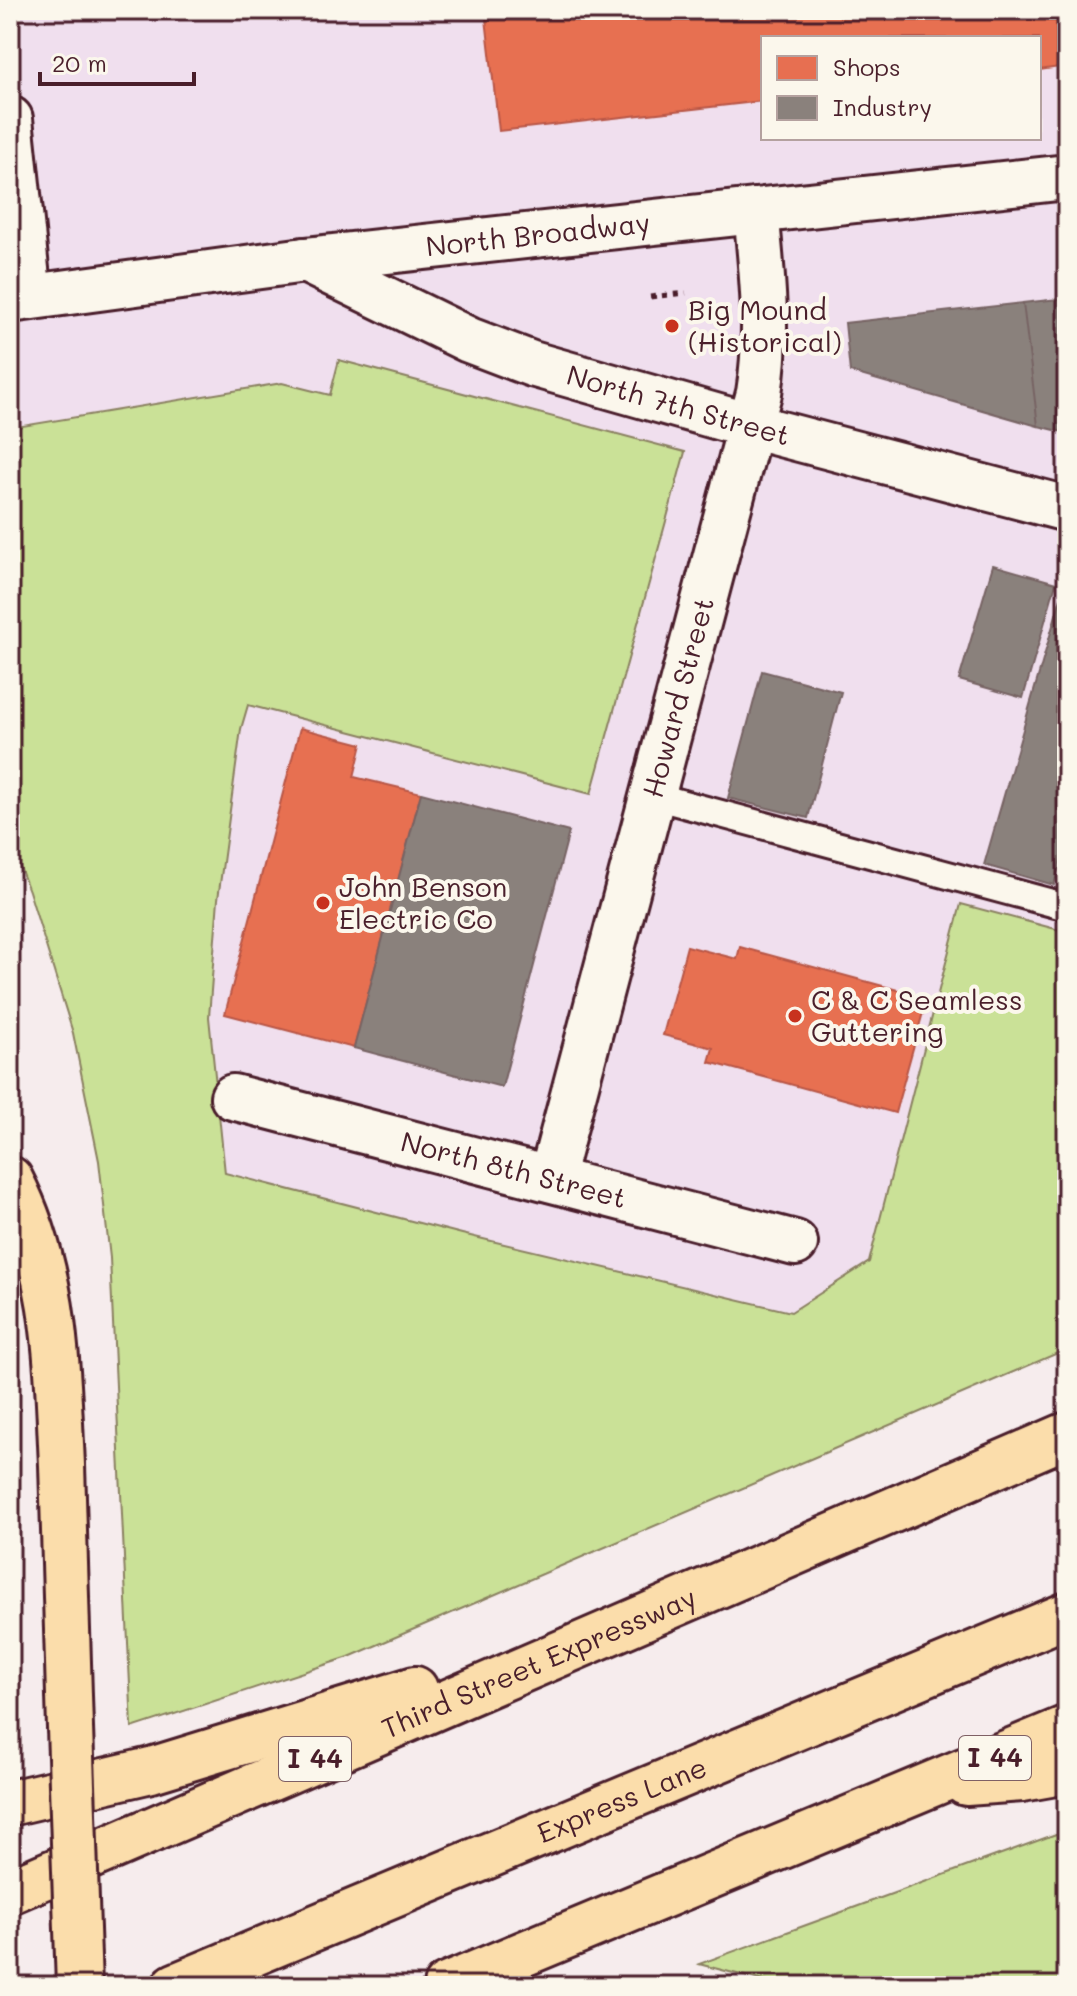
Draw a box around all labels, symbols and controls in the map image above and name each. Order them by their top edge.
scale bar [40,36,194,86]
legend [761,36,1041,140]
text: 20 m [52,47,107,78]
text: Shops [833,51,901,82]
text: Industry [833,91,932,122]
street label: North Broadway [424,204,652,264]
place label: Big Mound (Historical) [688,291,842,359]
marker: Big Mound (Historical) [663,317,681,335]
street label: North 7th Street [563,356,794,453]
street label: Howard Street [634,593,721,801]
place label: John Benson Electric Co [339,868,507,936]
marker: John Benson Electric Co [314,894,332,912]
place label: C & C Seamless Guttering [811,981,1023,1049]
marker: C & C Seamless Guttering [786,1007,804,1025]
street label: North 8th Street [397,1122,631,1215]
street label: Third Street Expressway [376,1578,701,1746]
road number: I 44 [959,1736,1031,1780]
road number: I 44 [279,1737,351,1781]
street label: Express Lane [531,1748,712,1850]

